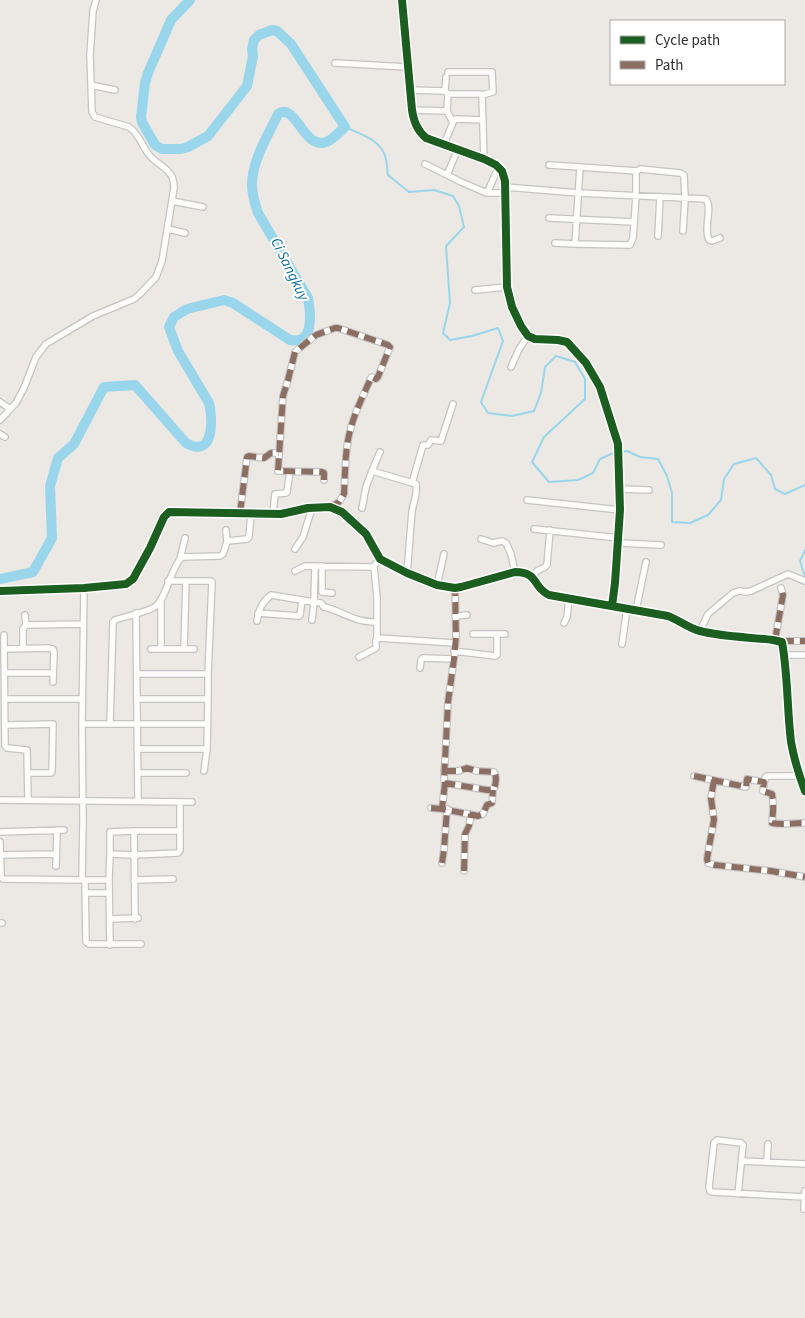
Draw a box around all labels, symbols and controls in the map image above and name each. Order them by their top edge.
legend [610,20,785,85]
text: Cycle path [655,30,720,51]
text: Path [655,55,683,76]
water label: Ci Sangkuy [265,234,314,305]

